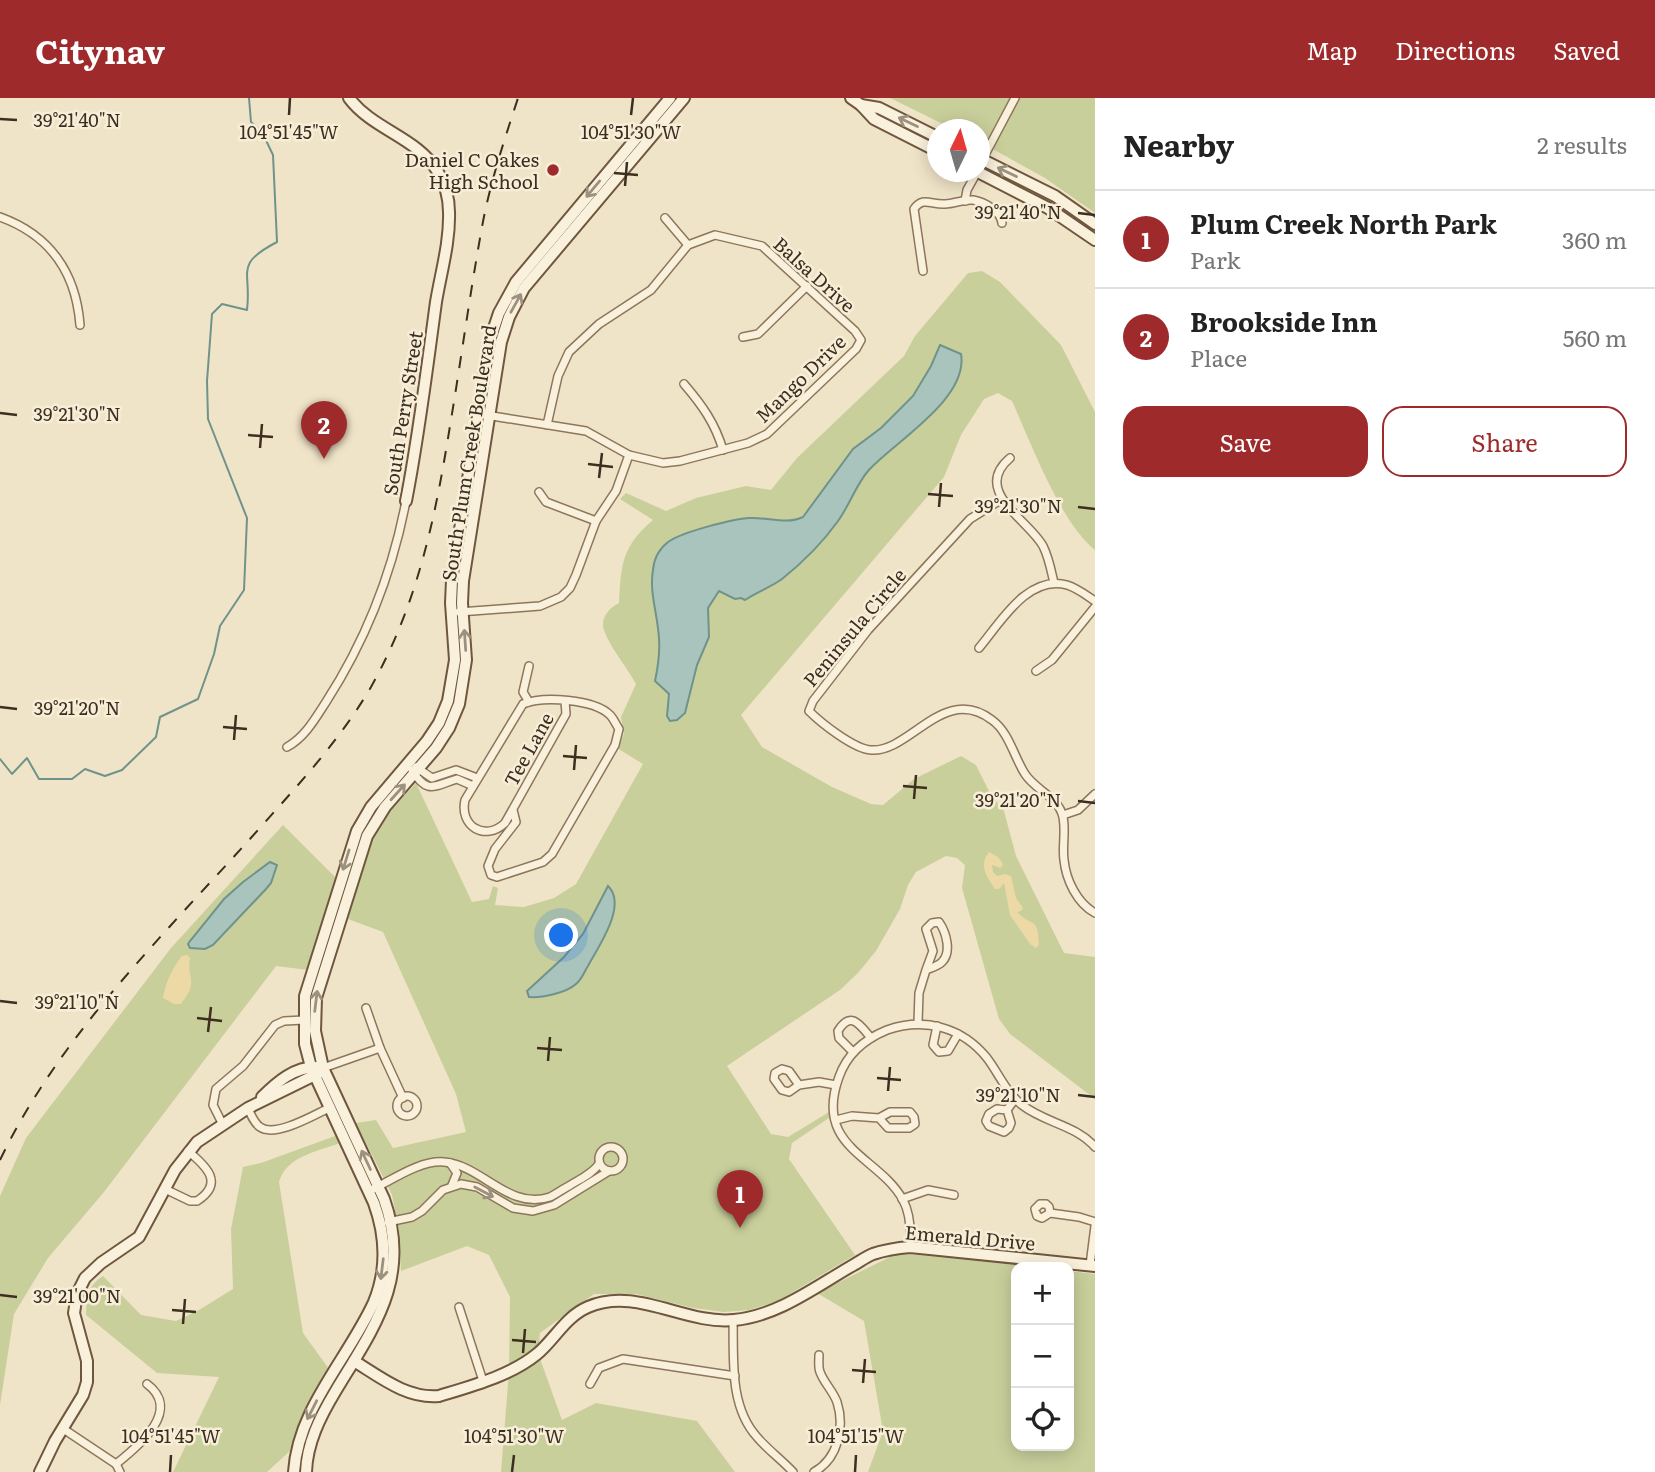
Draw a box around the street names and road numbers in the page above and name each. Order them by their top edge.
street label: Balsa Drive [768,230,862,319]
street label: South Plum Creek Boulevard [434,322,502,583]
street label: Mango Drive [748,327,852,428]
street label: South Perry Street [375,328,429,497]
street label: Peninsula Circle [796,562,912,692]
street label: Tee Lane [496,707,560,791]
street label: Emerald Drive [904,1217,1037,1257]

